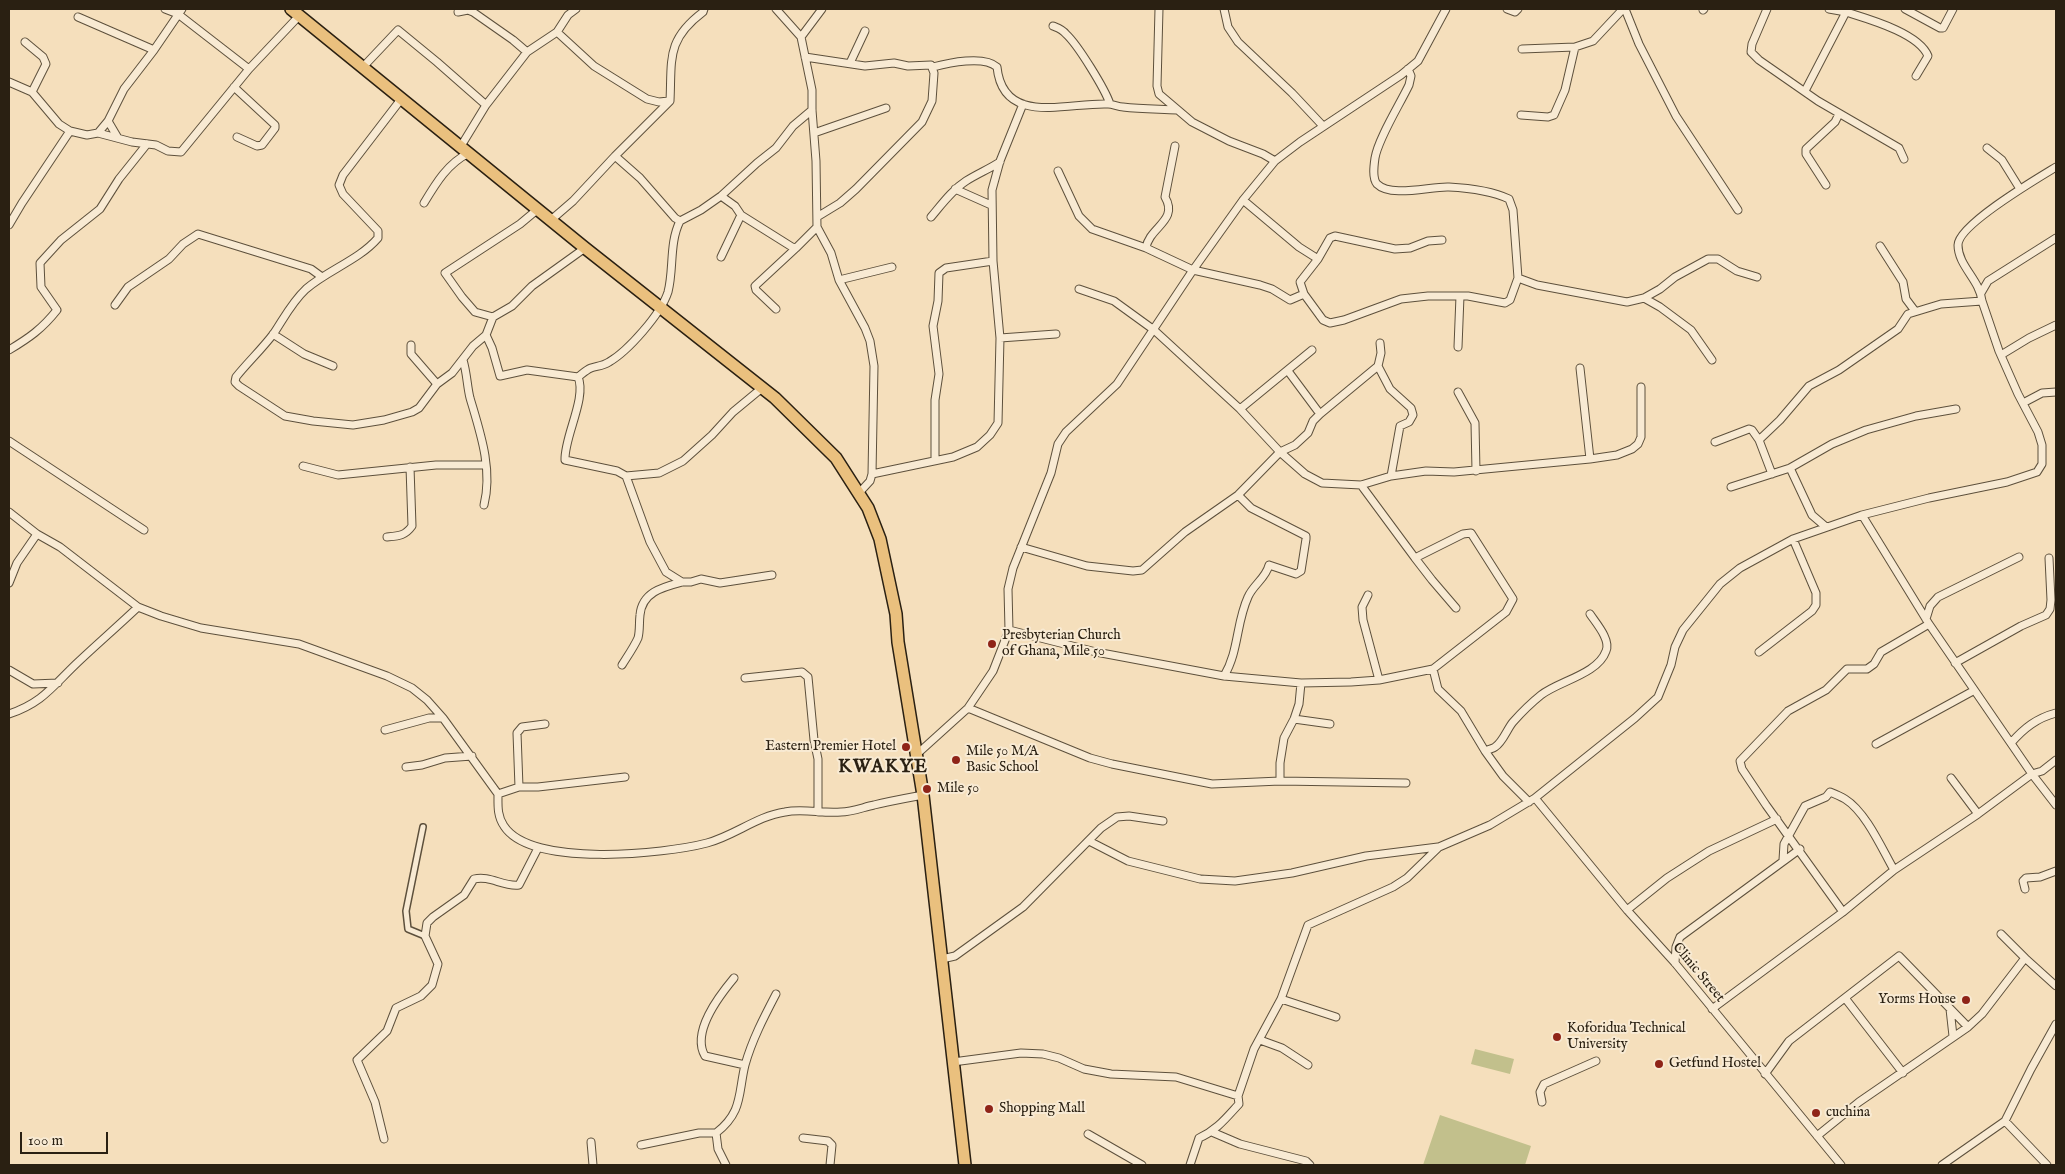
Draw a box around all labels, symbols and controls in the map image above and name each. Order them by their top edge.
place label: Presbyterian Church of Ghana, Mile 50 [1002,628,1121,660]
marker: Presbyterian Church of Ghana, Mile 50 [986,638,998,650]
place label: Eastern Premier Hotel [765,739,896,755]
marker: Eastern Premier Hotel [900,741,912,753]
place label: Mile 50 M/A Basic School [966,744,1039,776]
marker: Mile 50 M/A Basic School [950,754,962,766]
district label: KWAKYE [837,757,929,779]
place label: Mile 50 [937,781,979,797]
marker: Mile 50 [921,783,933,795]
street label: Clinic Street [1668,940,1728,1006]
place label: Yorms House [1878,992,1956,1008]
marker: Yorms House [1960,994,1972,1006]
place label: Koforidua Technical University [1567,1021,1686,1054]
marker: Koforidua Technical University [1551,1031,1563,1043]
place label: Getfund Hostel [1669,1056,1761,1072]
marker: Getfund Hostel [1653,1058,1665,1070]
place label: Shopping Mall [999,1101,1085,1117]
marker: Shopping Mall [983,1103,995,1115]
place label: cuchina [1826,1105,1870,1121]
marker: cuchina [1810,1107,1822,1119]
scale bar [22,1122,110,1154]
text: 100 m [28,1131,63,1150]

